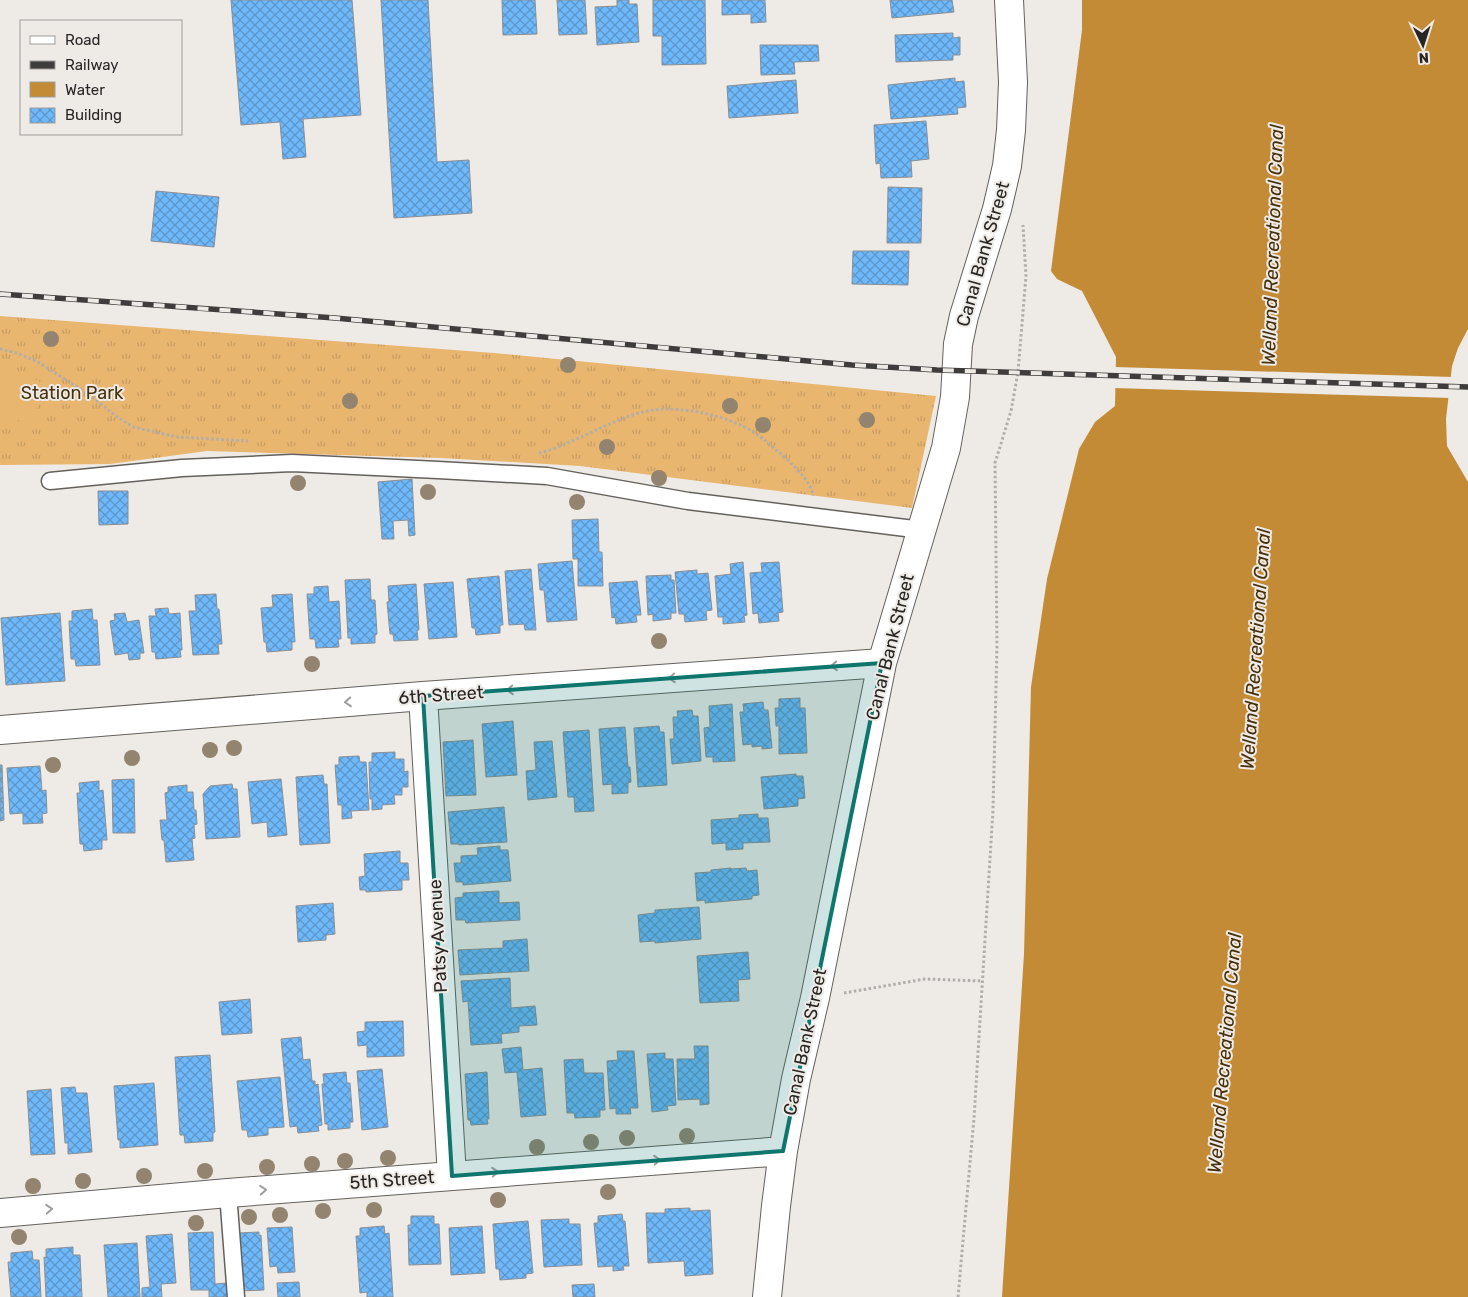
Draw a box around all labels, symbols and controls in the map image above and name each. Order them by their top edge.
legend [20,20,182,135]
north arrow [1398,20,1448,70]
text: Road [65,31,101,49]
text: N [1418,49,1429,66]
text: Railway [65,56,119,74]
text: Water [65,81,105,99]
text: Building [65,106,122,124]
water label: Welland Recreational Canal [1257,124,1288,366]
street label: Canal Bank Street [952,179,1014,329]
park label: Station Park [21,382,124,404]
water label: Welland Recreational Canal [1236,527,1275,770]
street label: Canal Bank Street [861,572,919,722]
one-way arrow [829,660,837,671]
one-way arrow [667,672,675,683]
street label: 6th Street [398,681,484,709]
one-way arrow [505,684,513,695]
one-way arrow [343,696,351,707]
street label: Patsy Avenue [424,879,452,993]
water label: Welland Recreational Canal [1203,931,1247,1174]
street label: Canal Bank Street [779,966,831,1118]
one-way arrow [653,1155,661,1166]
street label: 5th Street [349,1166,435,1194]
one-way arrow [491,1167,499,1178]
one-way arrow [259,1185,267,1196]
one-way arrow [45,1203,53,1214]

